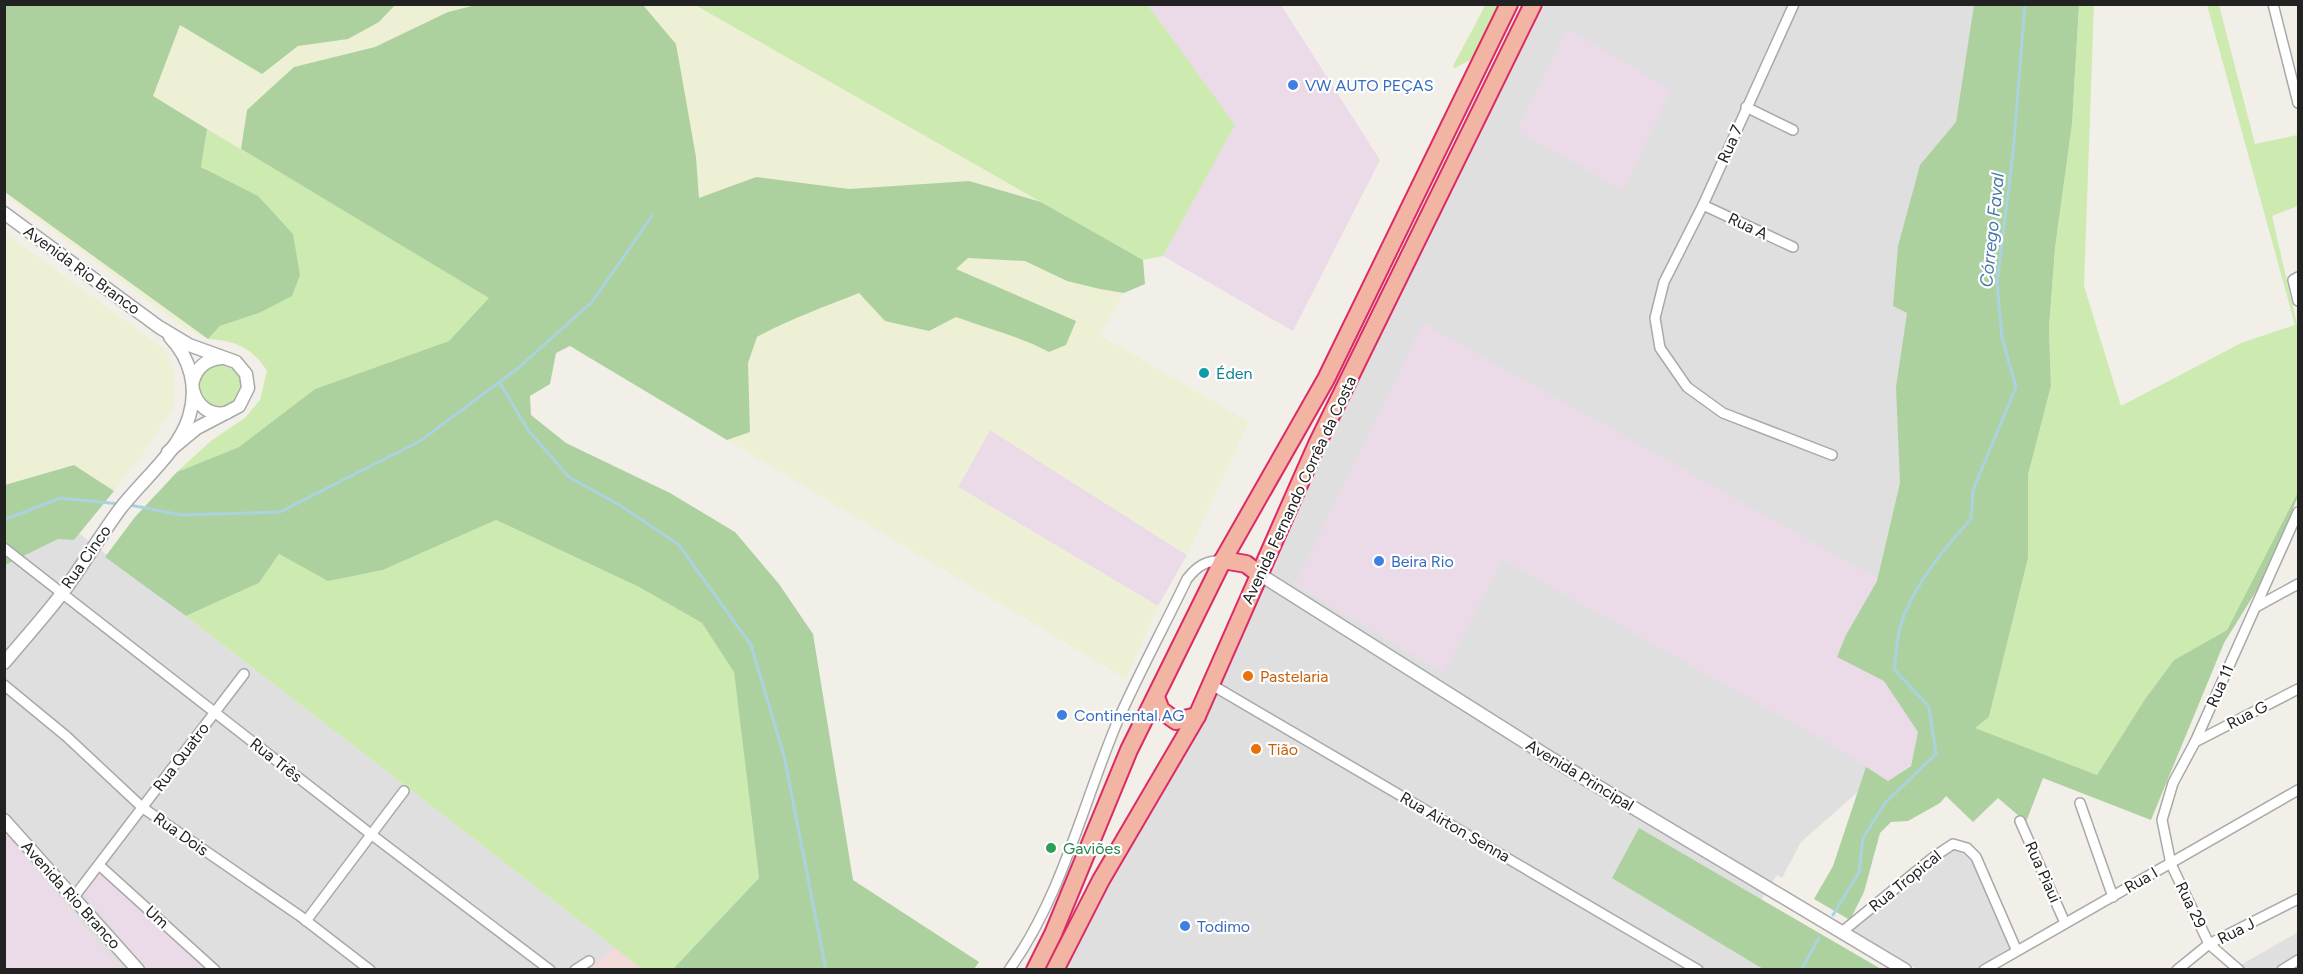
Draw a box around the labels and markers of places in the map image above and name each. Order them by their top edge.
place label: VW AUTO PEÇAS [1305,76,1434,95]
marker: VW AUTO PEÇAS [1286,78,1300,92]
place label: Éden [1216,364,1253,383]
marker: Éden [1197,366,1211,380]
place label: Beira Rio [1391,552,1454,571]
marker: Beira Rio [1372,554,1386,568]
place label: Pastelaria [1260,667,1328,686]
marker: Pastelaria [1241,669,1255,683]
place label: Continental AG [1074,706,1184,725]
marker: Continental AG [1055,708,1069,722]
place label: Tião [1268,740,1298,759]
marker: Tião [1249,742,1263,756]
place label: Gaviões [1063,839,1121,858]
marker: Gaviões [1044,841,1058,855]
place label: Todimo [1197,917,1250,936]
marker: Todimo [1178,919,1192,933]

